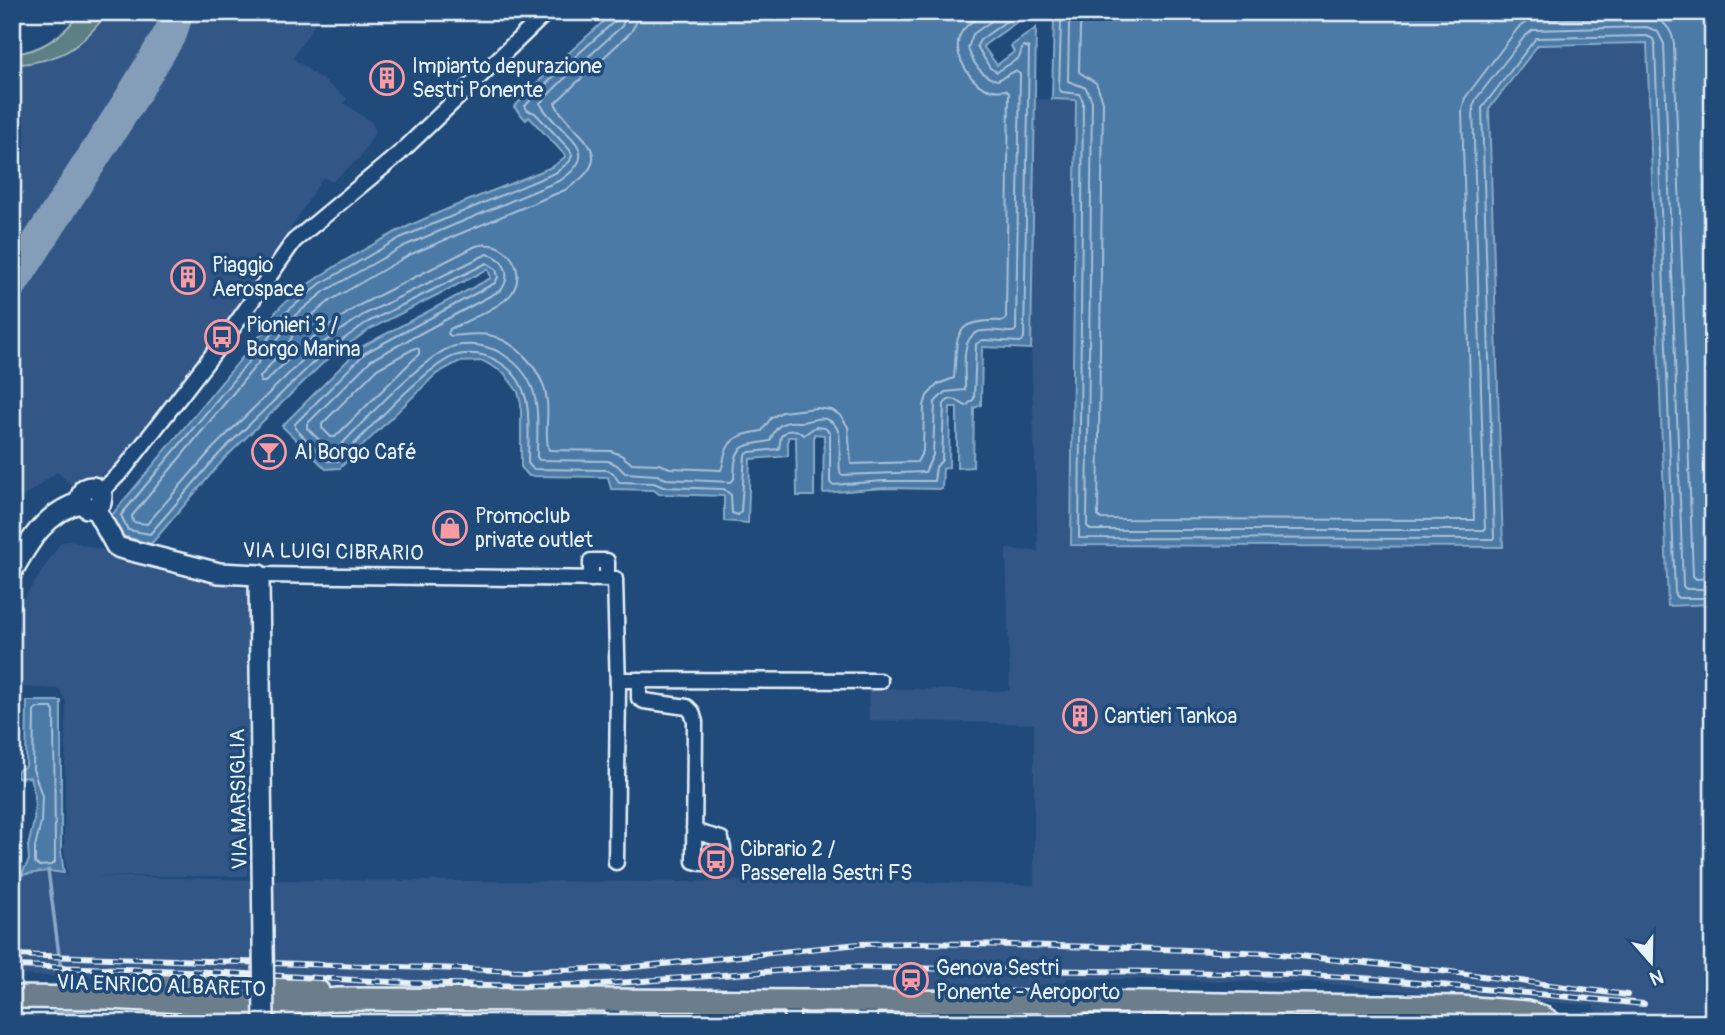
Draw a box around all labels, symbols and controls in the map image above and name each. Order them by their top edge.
place label: Impianto depurazione Sestri Ponente [412,53,603,104]
building icon: Impianto depurazione Sestri Ponente [368,59,406,97]
place label: Piaggio Aerospace [212,252,305,303]
building icon: Piaggio Aerospace [169,258,207,296]
place label: Pionieri 3 / Borgo Marina [246,312,361,363]
bus stop icon: Pionieri 3 / Borgo Marina [203,318,241,356]
bar icon: Al Borgo Café [250,433,288,471]
place label: Al Borgo Café [294,439,417,466]
place label: Promoclub private outlet [475,503,593,554]
shop icon: Promoclub private outlet [431,509,469,547]
street label: VIA LUIGI CIBRARIO [242,537,424,567]
building icon: Cantieri Tankoa [1061,697,1099,735]
place label: Cantieri Tankoa [1104,703,1237,730]
street label: VIA MARSIGLIA [224,728,254,870]
place label: Cibrario 2 / Passerella Sestri FS [740,836,913,887]
bus stop icon: Cibrario 2 / Passerella Sestri FS [697,842,735,880]
north arrow [1616,926,1686,996]
place label: Genova Sestri Ponente - Aeroporto [936,955,1120,1006]
station icon: Genova Sestri Ponente - Aeroporto [892,961,930,999]
text: N [1646,964,1667,991]
street label: VIA ENRICO ALBARETO [56,969,266,1003]

